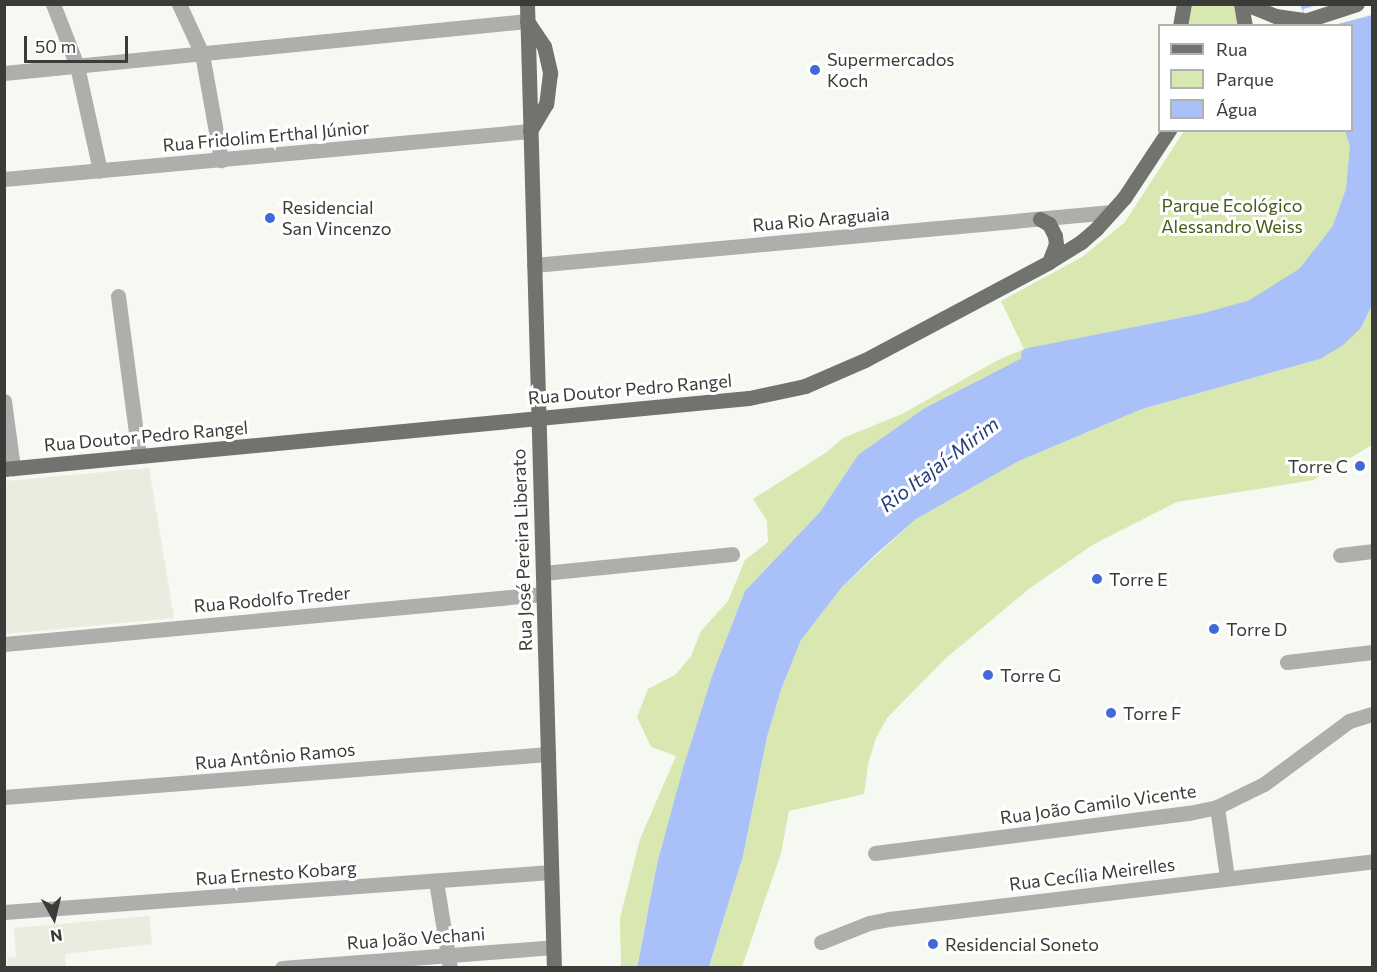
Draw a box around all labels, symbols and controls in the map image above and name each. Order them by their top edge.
scale bar [27,24,130,62]
legend [1158,24,1353,132]
text: 50 m [35,35,76,57]
text: Rua [1216,38,1247,60]
place label: Supermercados Koch [827,49,954,92]
marker: Supermercados Koch [808,63,822,77]
text: Parque [1216,68,1274,90]
text: Água [1216,98,1257,120]
street label: Rua Fridolim Erthal Júnior [162,116,370,156]
park label: Parque Ecológico Alessandro Weiss [1161,195,1303,238]
place label: Residencial San Vincenzo [282,197,391,240]
street label: Rua Rio Araguaia [751,202,891,236]
marker: Residencial San Vincenzo [263,211,277,225]
street label: Rua Doutor Pedro Rangel [527,369,733,409]
water label: Rio Itajaí-Mirim [875,412,1003,516]
street label: Rua Doutor Pedro Rangel [43,416,249,456]
street label: Rua José Pereira Liberato [508,448,536,652]
place label: Torre C [1288,455,1348,477]
marker: Torre C [1353,459,1367,473]
place label: Torre E [1109,568,1168,590]
marker: Torre E [1090,572,1104,586]
street label: Rua Rodolfo Treder [193,581,351,617]
place label: Torre D [1226,618,1287,640]
marker: Torre D [1207,622,1221,636]
place label: Torre G [1000,664,1061,686]
marker: Torre G [981,668,995,682]
place label: Torre F [1123,702,1181,724]
marker: Torre F [1104,706,1118,720]
street label: Rua Antônio Ramos [194,738,356,774]
street label: Rua João Camilo Vicente [999,780,1197,828]
street label: Rua Cecília Meirelles [1008,853,1176,895]
street label: Rua Ernesto Kobarg [195,857,357,889]
north arrow [24,888,84,948]
street label: Rua João Vechani [346,922,486,954]
text: N [49,926,64,947]
place label: Residencial Soneto [945,933,1099,955]
marker: Residencial Soneto [926,937,940,951]

